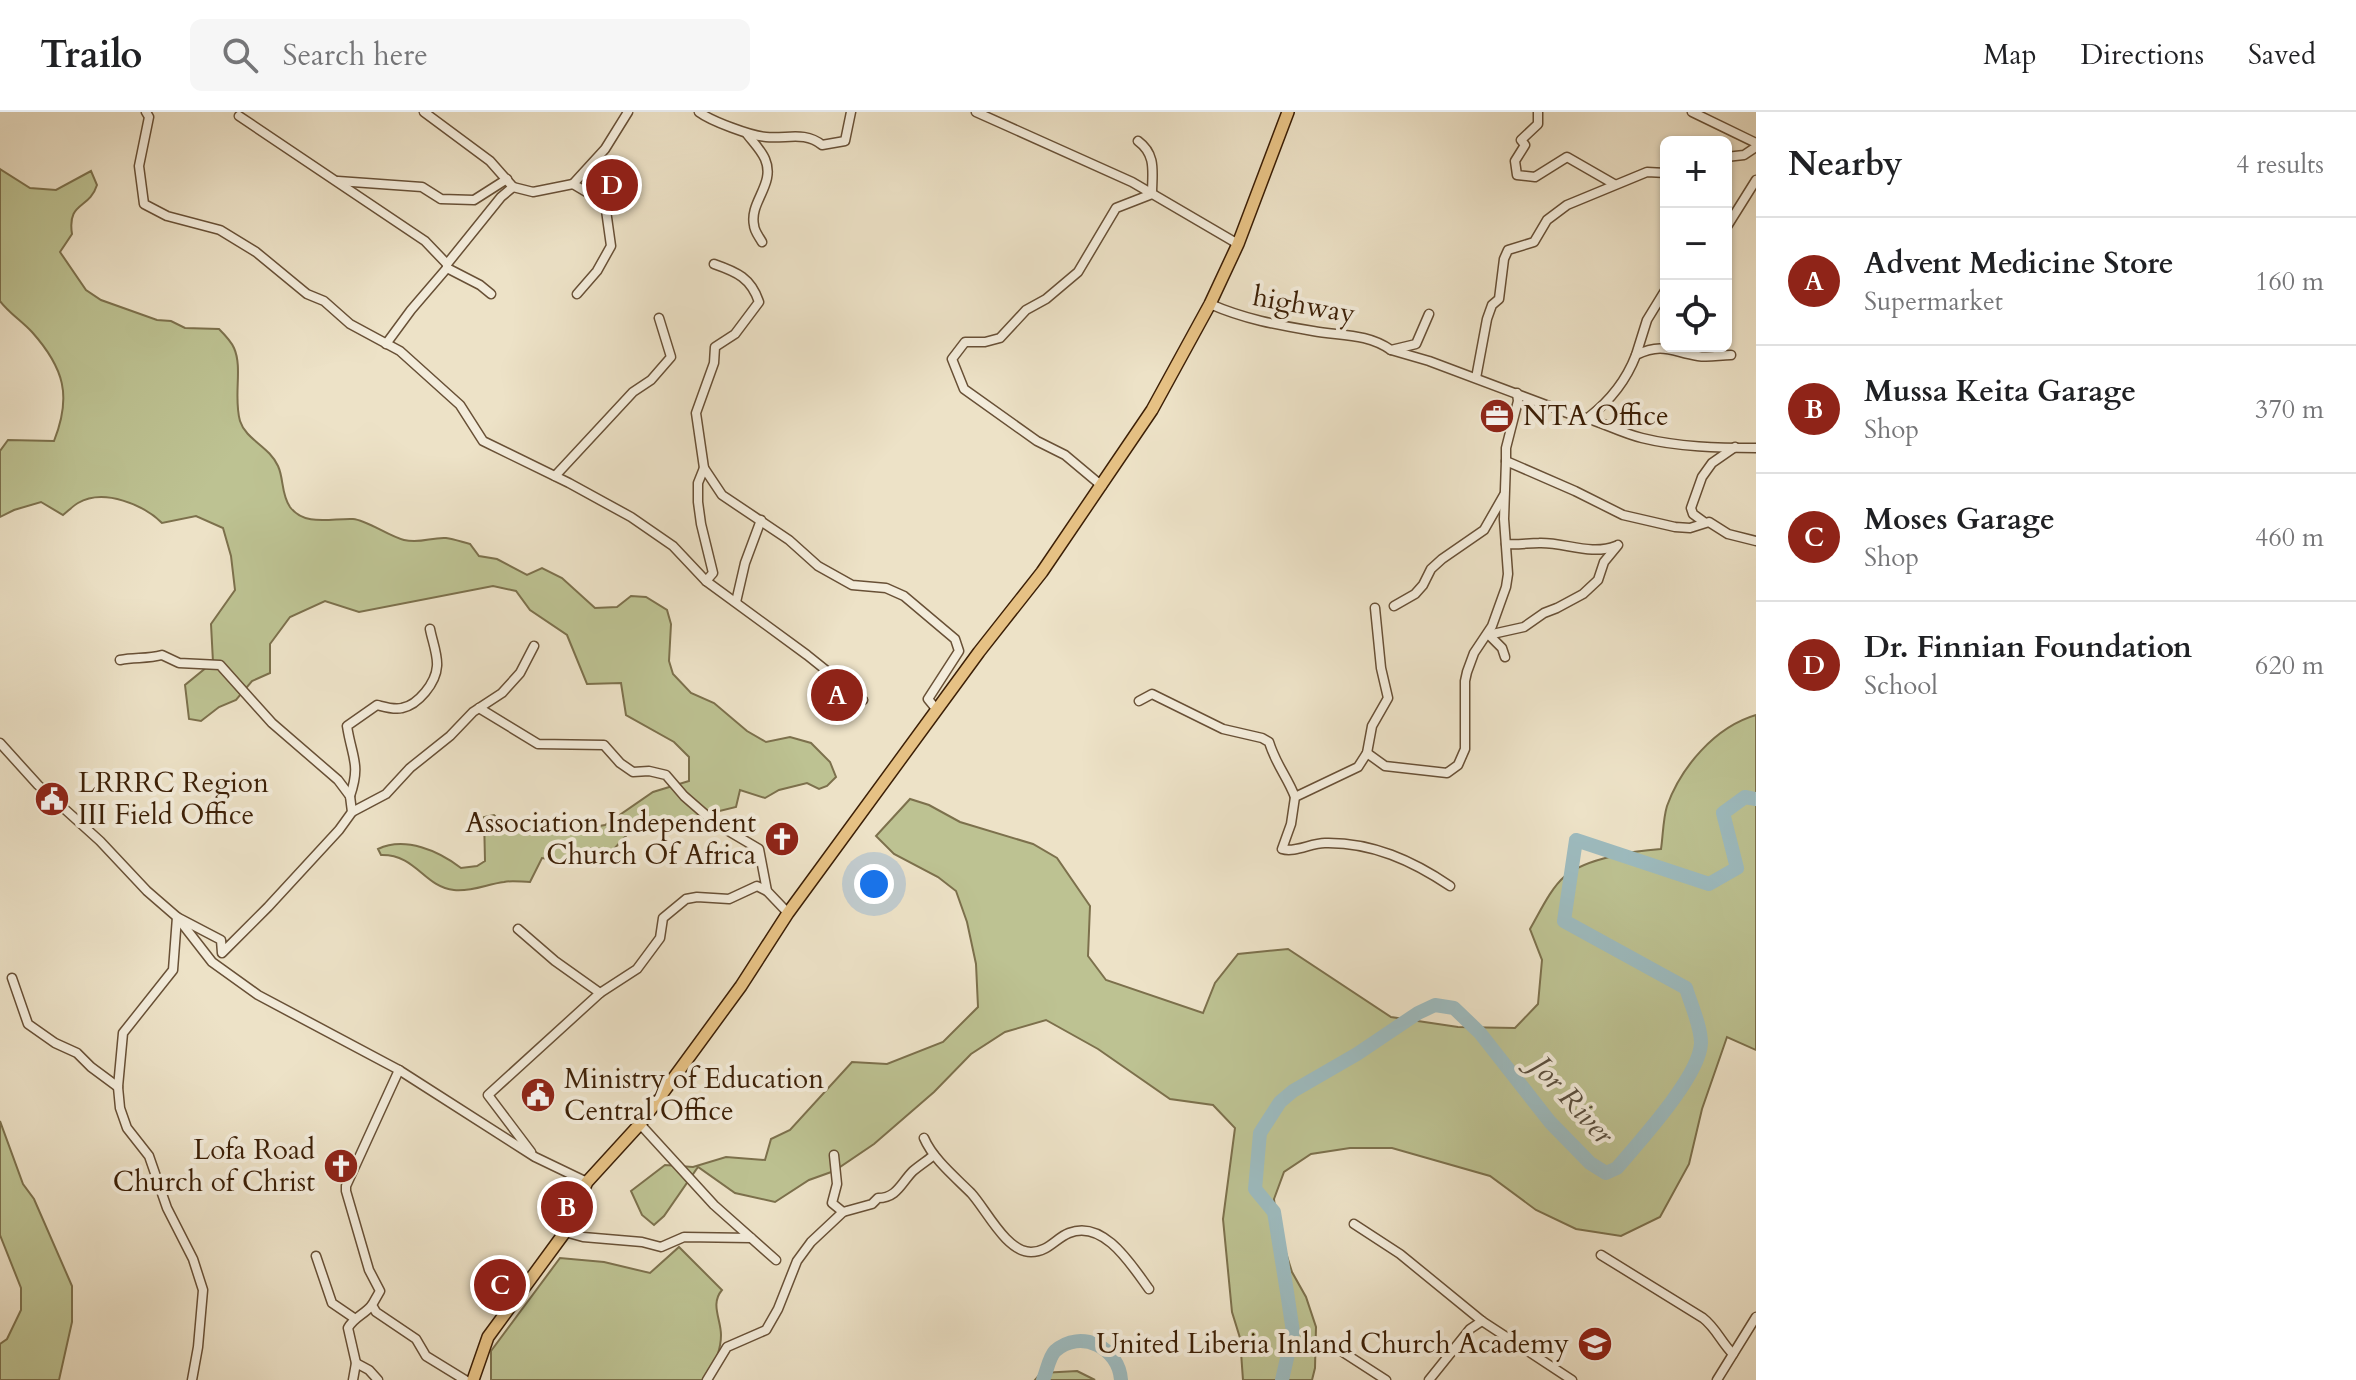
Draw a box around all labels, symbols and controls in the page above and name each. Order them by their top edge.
search box [190,19,750,91]
text: Trailo [40,29,142,81]
icon: search [218,33,262,77]
text: Search here [282,35,428,76]
text: Map [1983,36,2037,74]
text: Directions [2081,36,2204,74]
text: Saved [2248,36,2316,74]
map controls [1660,136,1732,352]
button: + [1660,136,1732,208]
text: Nearby [1788,141,1903,187]
text: 4 results [2236,147,2324,182]
pin: D [586,155,638,215]
button: − [1660,208,1732,280]
text: Advent Medicine Store [1864,243,2174,284]
text: A [1804,264,1824,299]
text: 160 m [2255,264,2324,299]
street label: highway [1250,277,1359,333]
button: locate [1660,280,1732,352]
text: Supermarket [1864,284,2003,319]
text: Mussa Keita Garage [1864,371,2136,412]
text: B [1805,392,1823,427]
text: 370 m [2255,392,2324,427]
office icon: NTA Office [1478,397,1516,435]
place label: NTA Office [1523,397,1669,435]
text: Shop [1864,412,1919,447]
text: Moses Garage [1864,499,2055,540]
text: C [1804,520,1824,555]
text: 460 m [2255,520,2324,555]
text: Shop [1864,540,1919,575]
text: Dr. Finnian Foundation [1864,627,2192,668]
text: D [1803,648,1825,683]
text: 620 m [2255,648,2324,683]
pin: A [811,665,863,725]
text: School [1864,668,1938,703]
place label: LRRRC Region III Field Office [78,764,269,834]
public building icon: LRRRC Region III Field Office [33,780,71,818]
place label: Association Independent Church Of Africa [465,804,756,874]
church icon: Association Independent Church Of Africa [763,820,801,858]
your location [854,864,894,904]
water label: Jor River [1516,1041,1624,1154]
place label: Ministry of Education Central Office [564,1060,824,1130]
public building icon: Ministry of Education Central Office [519,1076,557,1114]
place label: Lofa Road Church of Christ [113,1131,315,1201]
church icon: Lofa Road Church of Christ [322,1147,360,1185]
pin: B [541,1177,593,1237]
pin: C [474,1255,526,1315]
place label: United Liberia Inland Church Academy [1096,1325,1569,1363]
school or university icon: United Liberia Inland Church Academy [1576,1325,1614,1363]

